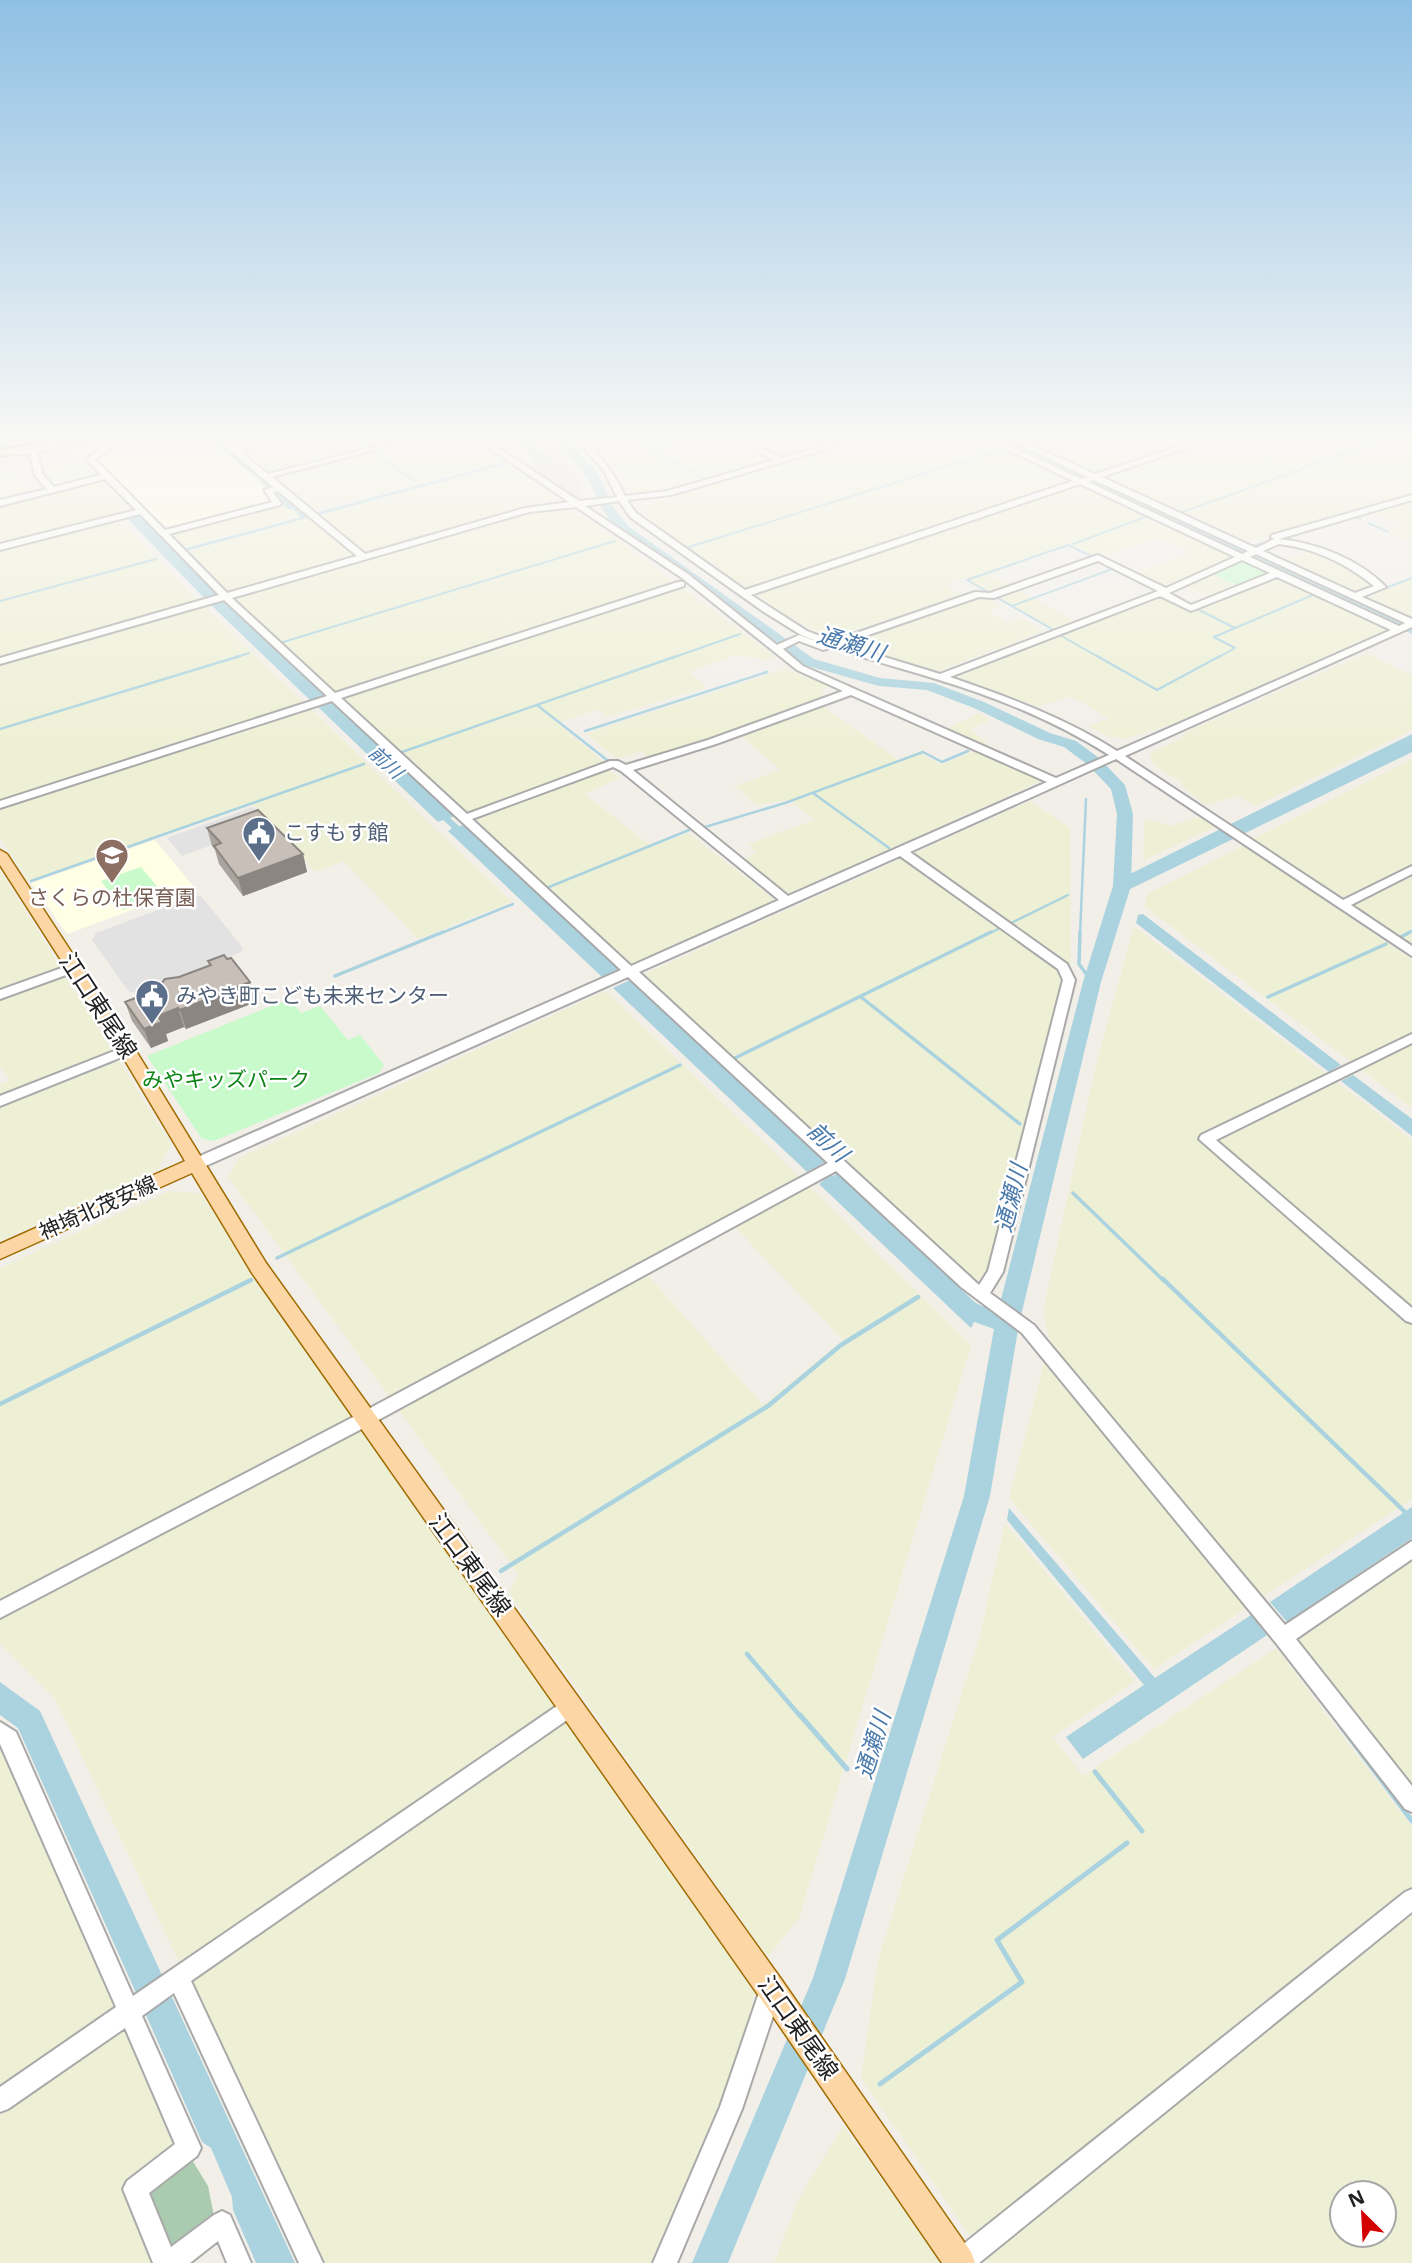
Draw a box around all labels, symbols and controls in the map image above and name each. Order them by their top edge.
water label: 通瀬川 [814,618,892,669]
water label: 前川 [363,740,410,786]
public building icon: こすもす館 [240,814,278,863]
place label: こすもす館 [284,818,389,846]
school or university icon: さくらの杜保育園 [93,836,131,885]
place label: さくらの杜保育園 [28,883,196,911]
street label: 江口東尾線 [53,946,146,1064]
public building icon: みやき町こども未来センター [133,977,171,1026]
place label: みやき町こども未来センター [176,981,449,1009]
park label: みやキッズパーク [142,1065,310,1093]
water label: 前川 [801,1114,859,1171]
water label: 通瀬川 [986,1158,1035,1235]
street label: 神埼北茂安線 [34,1169,161,1246]
street label: 江口東尾線 [423,1506,520,1622]
water label: 通瀬川 [847,1704,898,1782]
street label: 江口東尾線 [751,1969,847,2086]
north arrow [1328,2179,1398,2249]
text: N [1344,2183,1368,2213]

